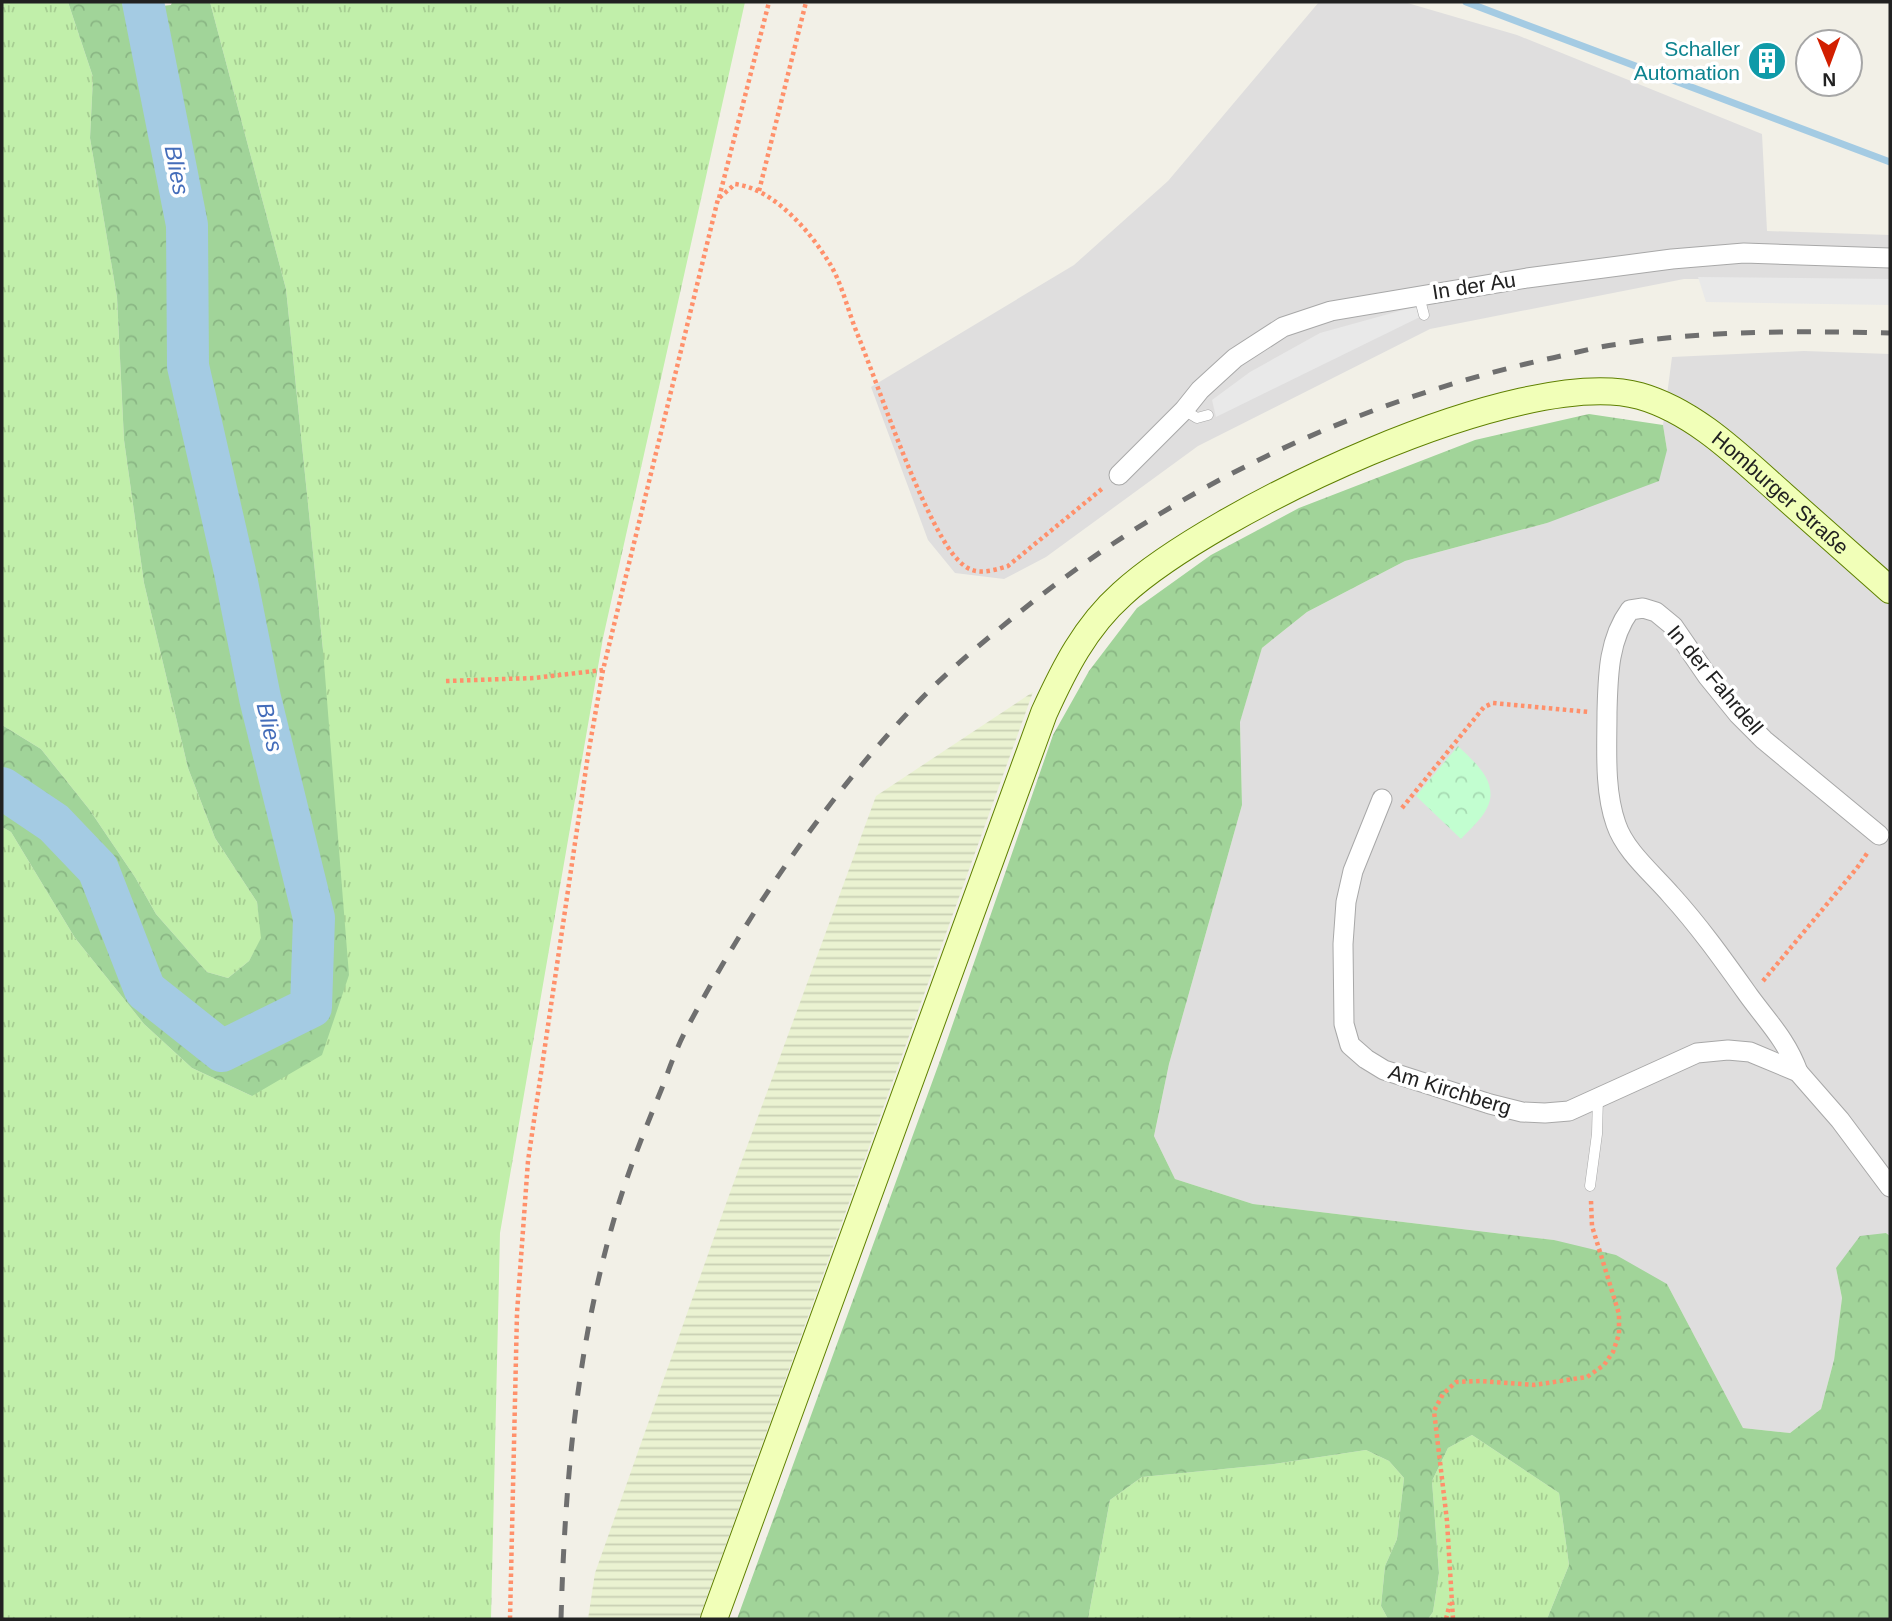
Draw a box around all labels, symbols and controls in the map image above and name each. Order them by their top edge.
north arrow [1794,28,1864,98]
place label: Schaller Automation [1634,37,1740,84]
building icon: Schaller Automation [1746,40,1788,82]
text: N [1822,69,1836,90]
water label: Blies [159,143,195,197]
street label: In der Au [1431,268,1517,303]
street label: Homburger Straße [1708,426,1853,559]
street label: In der Fahrdell [1663,620,1768,739]
water label: Blies [252,700,288,755]
street label: Am Kirchberg [1386,1060,1514,1119]

